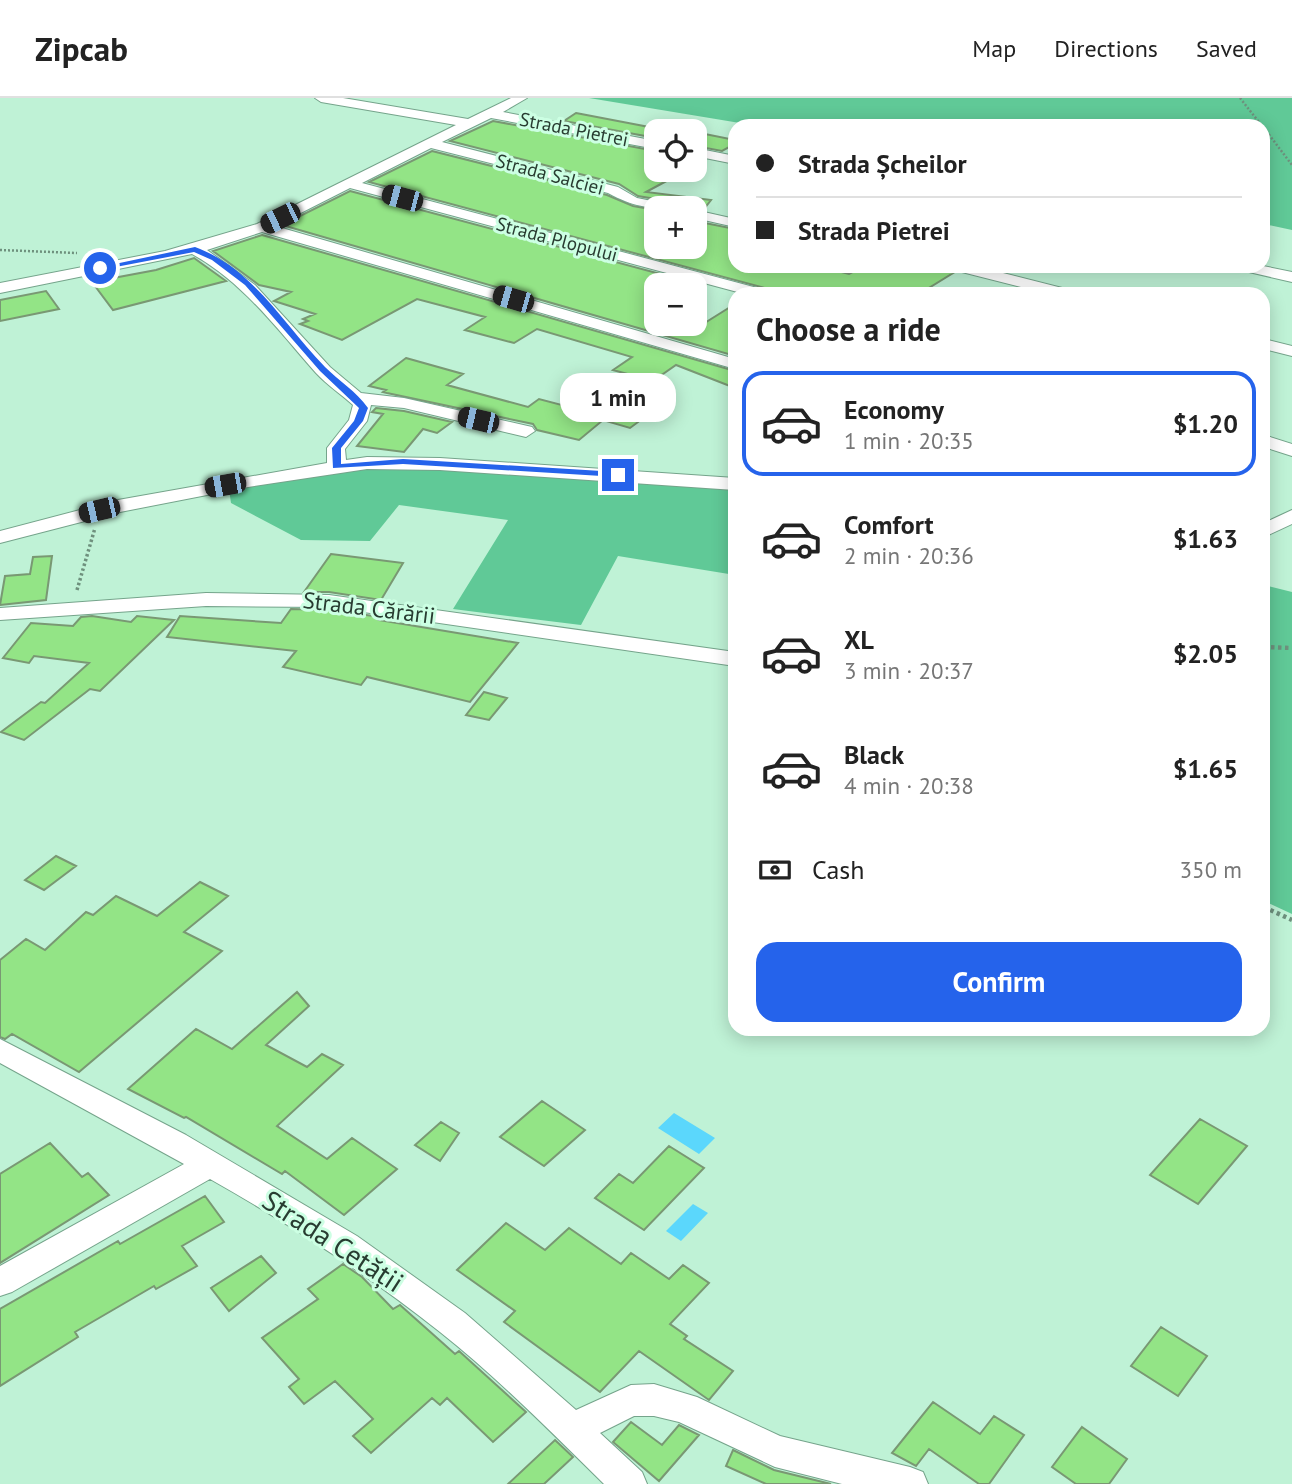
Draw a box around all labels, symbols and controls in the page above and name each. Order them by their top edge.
text: Zipcab [35,27,128,70]
text: Map [972,33,1016,64]
text: Directions [1054,33,1158,64]
text: Saved [1196,33,1257,64]
street label: Strada Pietrei [518,107,630,151]
map controls [644,119,707,336]
button: locate [644,119,707,182]
text: Strada Șcheilor [798,147,967,180]
street label: Strada Salciei [493,148,607,200]
car [379,182,426,214]
button: + [644,196,707,259]
car [257,199,304,237]
street label: Strada Plopului [494,211,620,267]
text: Strada Pietrei [798,214,950,247]
route start [84,252,116,284]
button: − [644,273,707,336]
car [490,283,537,315]
text: Choose a ride [756,308,941,350]
callout: 1 min [560,374,676,422]
text: 1 min [590,383,646,412]
icon: car [760,392,823,455]
text: Economy [844,393,944,426]
car [456,405,501,435]
text: $1.20 [1173,407,1238,440]
text: 1 min · 20:35 [844,426,974,455]
route end [602,459,634,491]
car [203,471,248,499]
car [77,495,122,525]
icon: car [760,507,823,570]
text: Comfort [844,508,934,541]
text: $1.63 [1173,522,1238,555]
text: 2 min · 20:36 [844,541,974,570]
street label: Strada Cărării [301,585,437,630]
icon: car [760,622,823,685]
text: XL [844,623,874,656]
text: $2.05 [1173,637,1238,670]
text: 3 min · 20:37 [844,656,974,685]
icon: car [760,737,823,800]
text: Black [844,738,904,771]
text: $1.65 [1173,752,1238,785]
text: 4 min · 20:38 [844,771,974,800]
icon: cash [756,851,794,889]
text: Cash [812,853,864,886]
text: 350 m [1180,855,1242,884]
button: Confirm [756,942,1242,1022]
street label: Strada Cetății [256,1181,411,1300]

